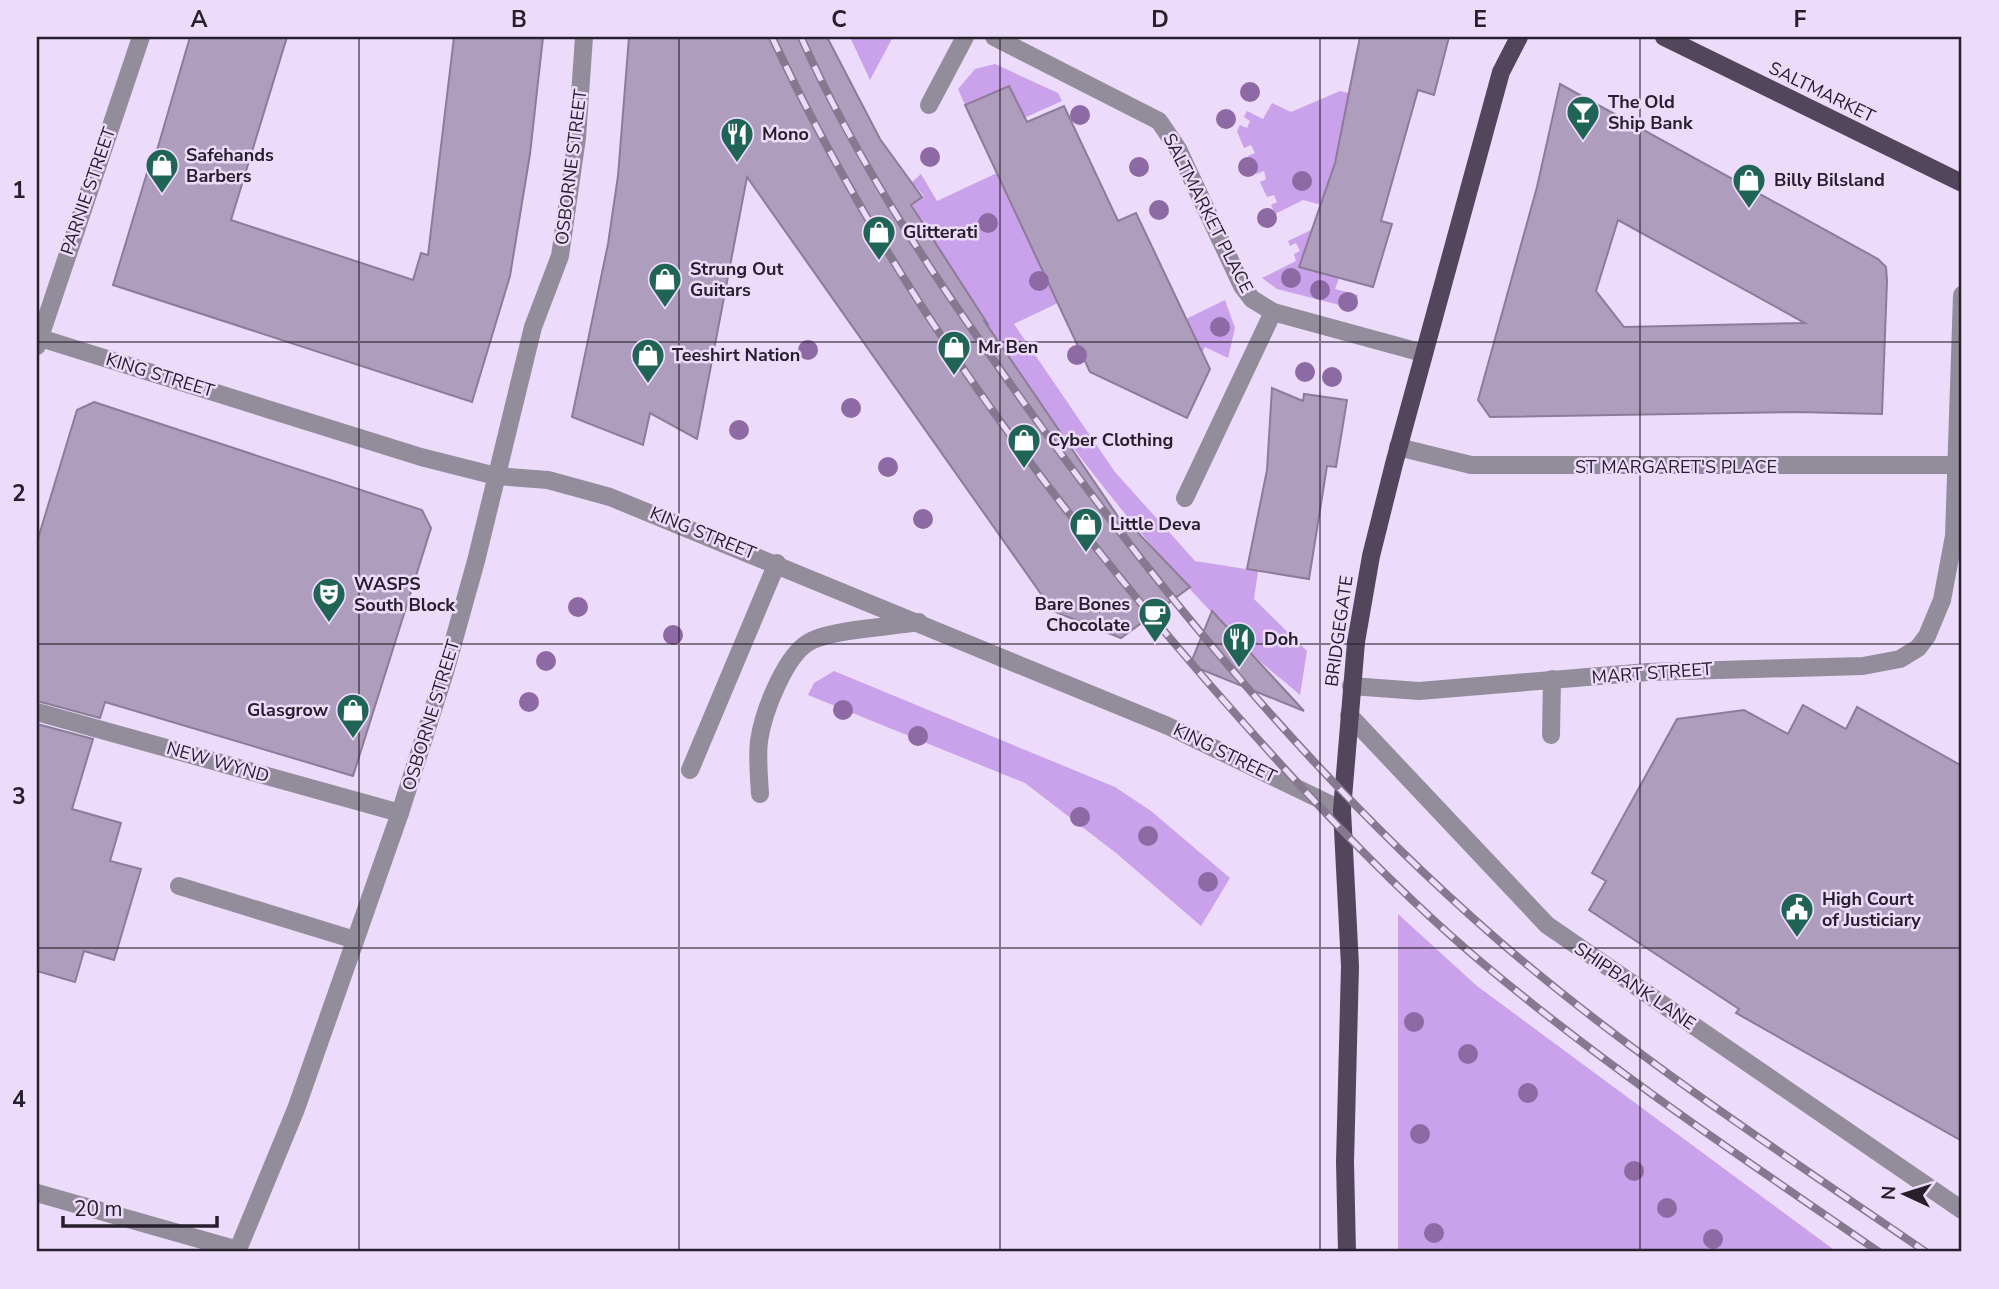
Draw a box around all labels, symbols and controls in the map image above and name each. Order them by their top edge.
text: A [190,4,208,35]
text: B [511,4,527,35]
text: C [831,4,847,35]
text: D [1151,4,1169,35]
text: E [1473,4,1487,35]
text: F [1794,4,1807,35]
street label: SALTMARKET [1765,56,1879,128]
street label: OSBORNE STREET [550,88,592,246]
place label: The Old Ship Bank [1608,90,1693,135]
bar icon: The Old Ship Bank [1564,93,1602,142]
restaurant icon: Mono [718,115,756,164]
place label: Mono [762,122,809,146]
street label: PARNIE STREET [55,124,121,258]
street label: SALTMARKET PLACE [1157,129,1259,297]
place label: Safehands Barbers [186,143,274,188]
shop icon: Safehands Barbers [143,146,181,195]
shop icon: Billy Bilsland [1730,161,1768,210]
place label: Billy Bilsland [1774,168,1885,192]
text: 1 [12,175,26,206]
shop icon: Glitterati [860,213,898,262]
place label: Glitterati [903,220,978,244]
place label: Strung Out Guitars [690,257,783,302]
shop icon: Strung Out Guitars [646,260,684,309]
shop icon: Mr Ben [935,328,973,377]
place label: Mr Ben [978,335,1038,359]
shop icon: Teeshirt Nation [629,336,667,385]
place label: Teeshirt Nation [672,343,800,367]
street label: KING STREET [103,347,217,403]
shop icon: Cyber Clothing [1005,421,1043,470]
place label: Cyber Clothing [1048,428,1173,452]
street label: ST MARGARET'S PLACE [1575,455,1777,479]
text: 2 [12,478,26,509]
street label: KING STREET [647,501,760,565]
shop icon: Little Deva [1067,505,1105,554]
place label: Little Deva [1110,512,1201,536]
place label: WASPS South Block [354,572,455,617]
street label: BRIDGEGATE [1319,574,1359,688]
theatre icon: WASPS South Block [310,575,348,624]
place label: Bare Bones Chocolate [1034,592,1130,637]
cafe icon: Bare Bones Chocolate [1136,595,1174,644]
restaurant icon: Doh [1220,620,1258,669]
place label: Doh [1264,627,1299,651]
street label: OSBORNE STREET [397,636,465,793]
street label: MART STREET [1591,657,1713,689]
shop icon: Glasgrow [334,691,372,740]
place label: Glasgrow [247,698,329,722]
street label: KING STREET [1169,718,1281,788]
street label: NEW WYND [164,736,272,788]
text: 3 [12,781,26,812]
place label: High Court of Justiciary [1822,887,1921,932]
public building icon: High Court of Justiciary [1778,890,1816,939]
street label: SHIPBANK LANE [1570,936,1700,1036]
text: 4 [12,1084,26,1115]
north arrow [1870,1160,1940,1230]
scale bar [63,1184,217,1228]
text: N [1876,1185,1903,1201]
text: 20 m [74,1195,123,1223]

